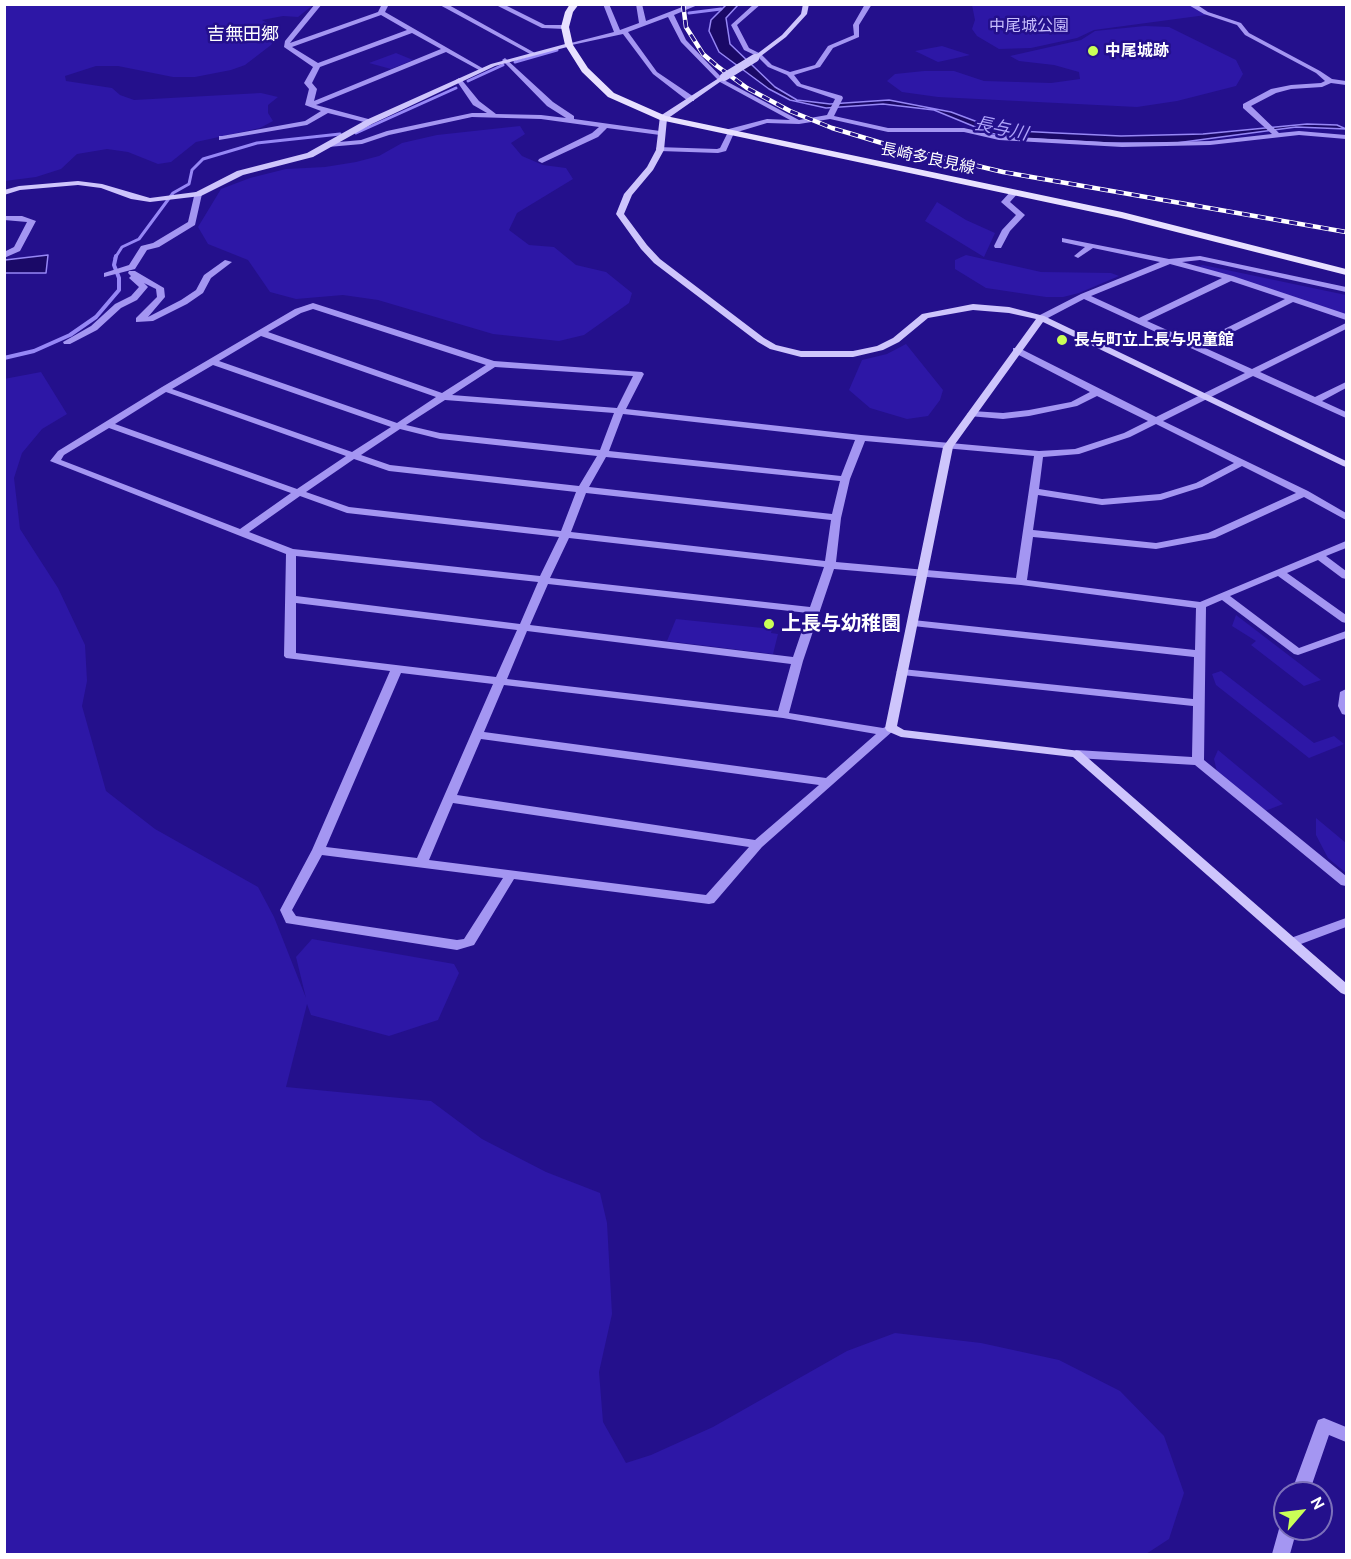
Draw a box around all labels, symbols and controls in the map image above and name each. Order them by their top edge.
park label: 中尾城公園 [989,16,1069,36]
district label: 吉無田郷 [207,24,279,46]
place label: 中尾城跡 [1105,41,1169,61]
marker: 中尾城跡 [1086,44,1100,58]
water label: 長与川 [972,113,1030,145]
street label: 長崎多良見線 [879,140,977,178]
place label: 長与町立上長与児童館 [1074,330,1234,350]
marker: 長与町立上長与児童館 [1055,333,1069,347]
place label: 上長与幼稚園 [781,612,901,636]
marker: 上長与幼稚園 [762,617,776,631]
north arrow [1273,1481,1333,1541]
text: N [1307,1494,1329,1513]

